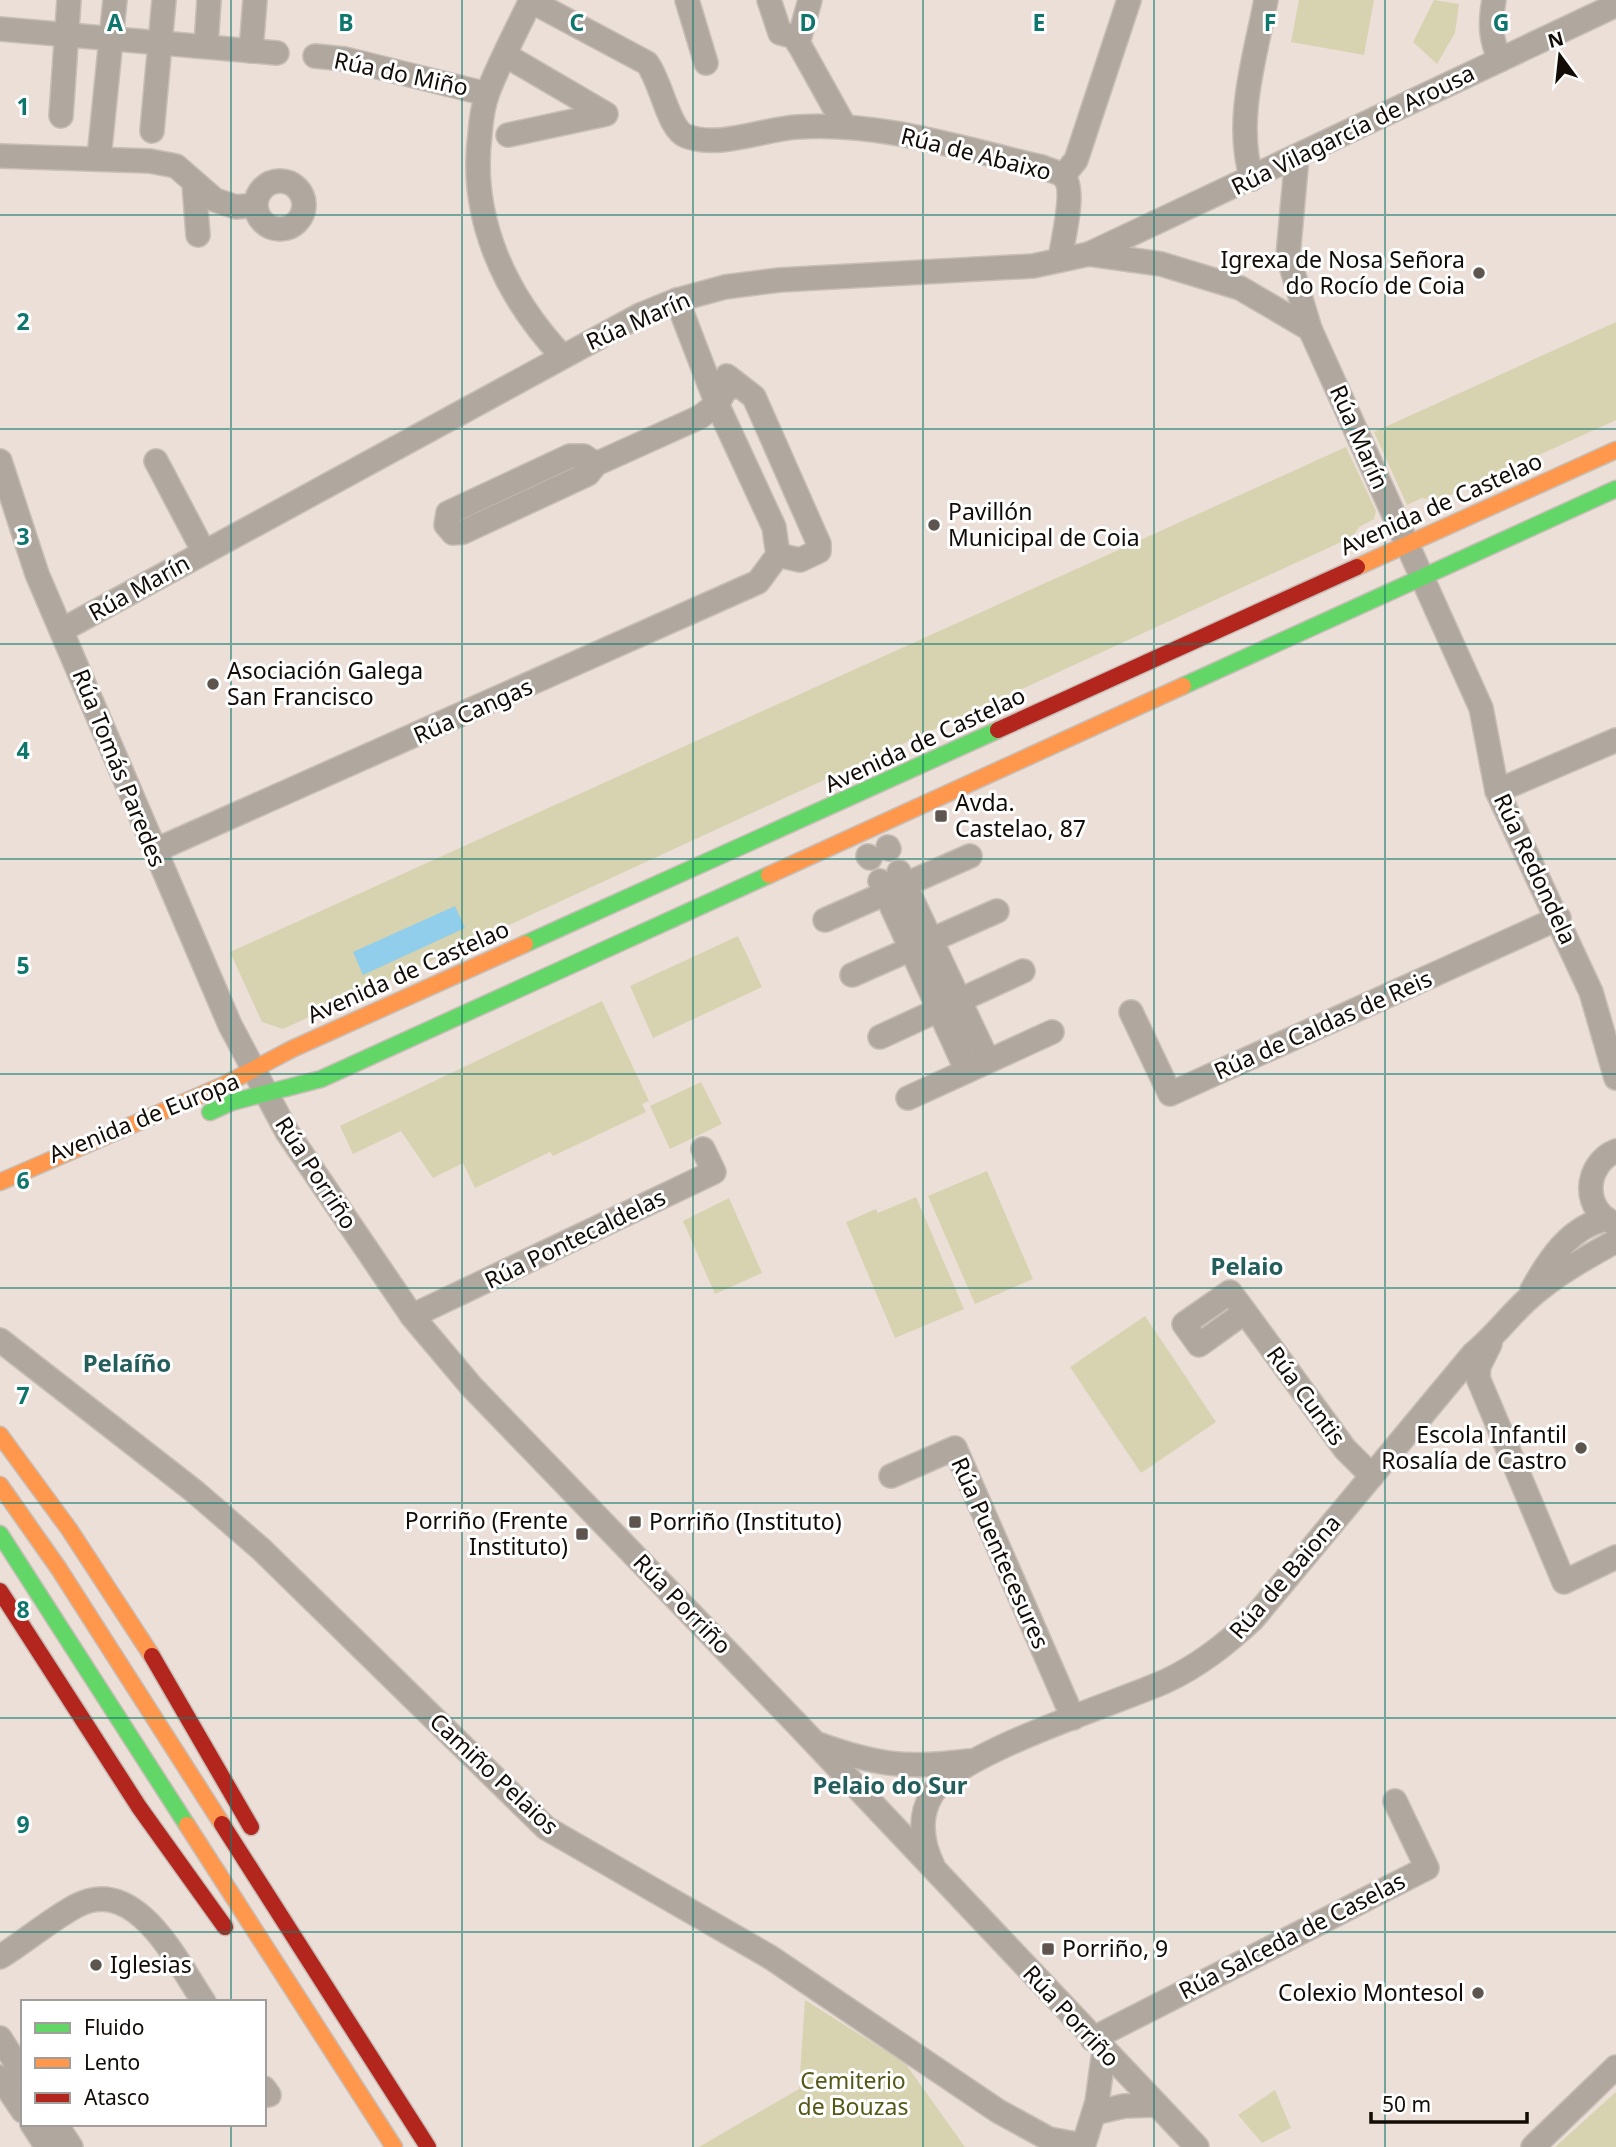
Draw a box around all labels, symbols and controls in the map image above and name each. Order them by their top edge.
text: A [107,6,123,38]
text: B [338,6,354,38]
text: C [570,6,585,38]
text: D [800,6,816,38]
text: E [1033,6,1045,38]
text: F [1264,6,1276,38]
text: G [1493,6,1509,38]
north arrow [1525,21,1595,91]
text: N [1545,25,1566,54]
street label: Rúa do Miño [331,43,471,103]
street label: Rúa Vilagarcía de Arousa [1226,56,1479,202]
text: 1 [16,90,30,122]
street label: Rúa de Abaixo [898,119,1055,187]
place label: Igrexa de Nosa Señora do Rocío de Coia [1220,243,1465,301]
marker: Igrexa de Nosa Señora do Rocío de Coia [1471,265,1487,281]
street label: Rúa Marín [580,283,695,357]
text: 2 [16,305,30,337]
street label: Rúa Marín [1323,379,1397,494]
street label: Avenida de Castelao [1334,444,1547,562]
place label: Pavillón Municipal de Coia [948,495,1140,553]
marker: Pavillón Municipal de Coia [926,517,942,533]
text: 3 [16,520,30,552]
street label: Rúa Marín [82,546,195,628]
place label: Asociación Galega San Francisco [227,654,423,712]
street label: Rúa Tomás Paredes [66,664,174,871]
street label: Rúa Cangas [408,670,537,751]
marker: Asociación Galega San Francisco [205,676,221,692]
street label: Avenida de Castelao [819,679,1030,800]
text: 4 [16,734,30,766]
place label: Avda. Castelao, 87 [955,786,1086,844]
street label: Rúa Redondela [1487,788,1585,949]
marker: Avda. Castelao, 87 [933,808,949,824]
street label: Avenida de Castelao [301,912,514,1030]
text: 5 [16,949,30,981]
street label: Rúa de Caldas de Reis [1209,962,1437,1087]
street label: Avenida de Europa [44,1064,244,1170]
street label: Rúa Porriño [268,1110,365,1235]
text: 6 [16,1164,30,1196]
street label: Rúa Pontecaldelas [479,1180,670,1296]
district label: Pelaio [1211,1249,1283,1282]
street label: Rúa Cuntis [1260,1339,1354,1452]
district label: Pelaíño [83,1346,171,1379]
text: 7 [16,1379,30,1411]
place label: Escola Infantil Rosalía de Castro [1381,1418,1567,1476]
marker: Escola Infantil Rosalía de Castro [1573,1440,1589,1456]
street label: Rúa Puentecesures [944,1452,1057,1653]
place label: Porriño (Frente Instituto) [405,1504,568,1562]
place label: Porriño (Instituto) [649,1505,842,1537]
street label: Rúa de Baiona [1221,1507,1347,1645]
marker: Porriño (Instituto) [627,1514,643,1530]
marker: Porriño (Frente Instituto) [574,1526,590,1542]
street label: Rúa Porriño [627,1546,739,1661]
text: 8 [16,1593,30,1625]
street label: Camiño Pelaios [423,1705,566,1841]
district label: Pelaio do Sur [812,1768,968,1801]
text: 9 [16,1808,30,1840]
street label: Rúa Salceda de Caselas [1173,1864,1410,2006]
place label: Porriño, 9 [1062,1932,1168,1964]
marker: Porriño, 9 [1040,1941,1056,1957]
place label: Iglesias [110,1948,192,1980]
marker: Iglesias [88,1957,104,1973]
street label: Rúa Porriño [1016,1957,1127,2073]
place label: Colexio Montesol [1278,1976,1464,2008]
marker: Colexio Montesol [1470,1985,1486,2001]
legend [21,2000,266,2126]
text: Fluido [84,2013,144,2041]
text: Lento [84,2048,140,2076]
park label: Cemiterio de Bouzas [798,2064,908,2122]
scale bar [1371,2080,1527,2124]
text: Atasco [84,2083,150,2111]
text: 50 m [1382,2090,1431,2118]

